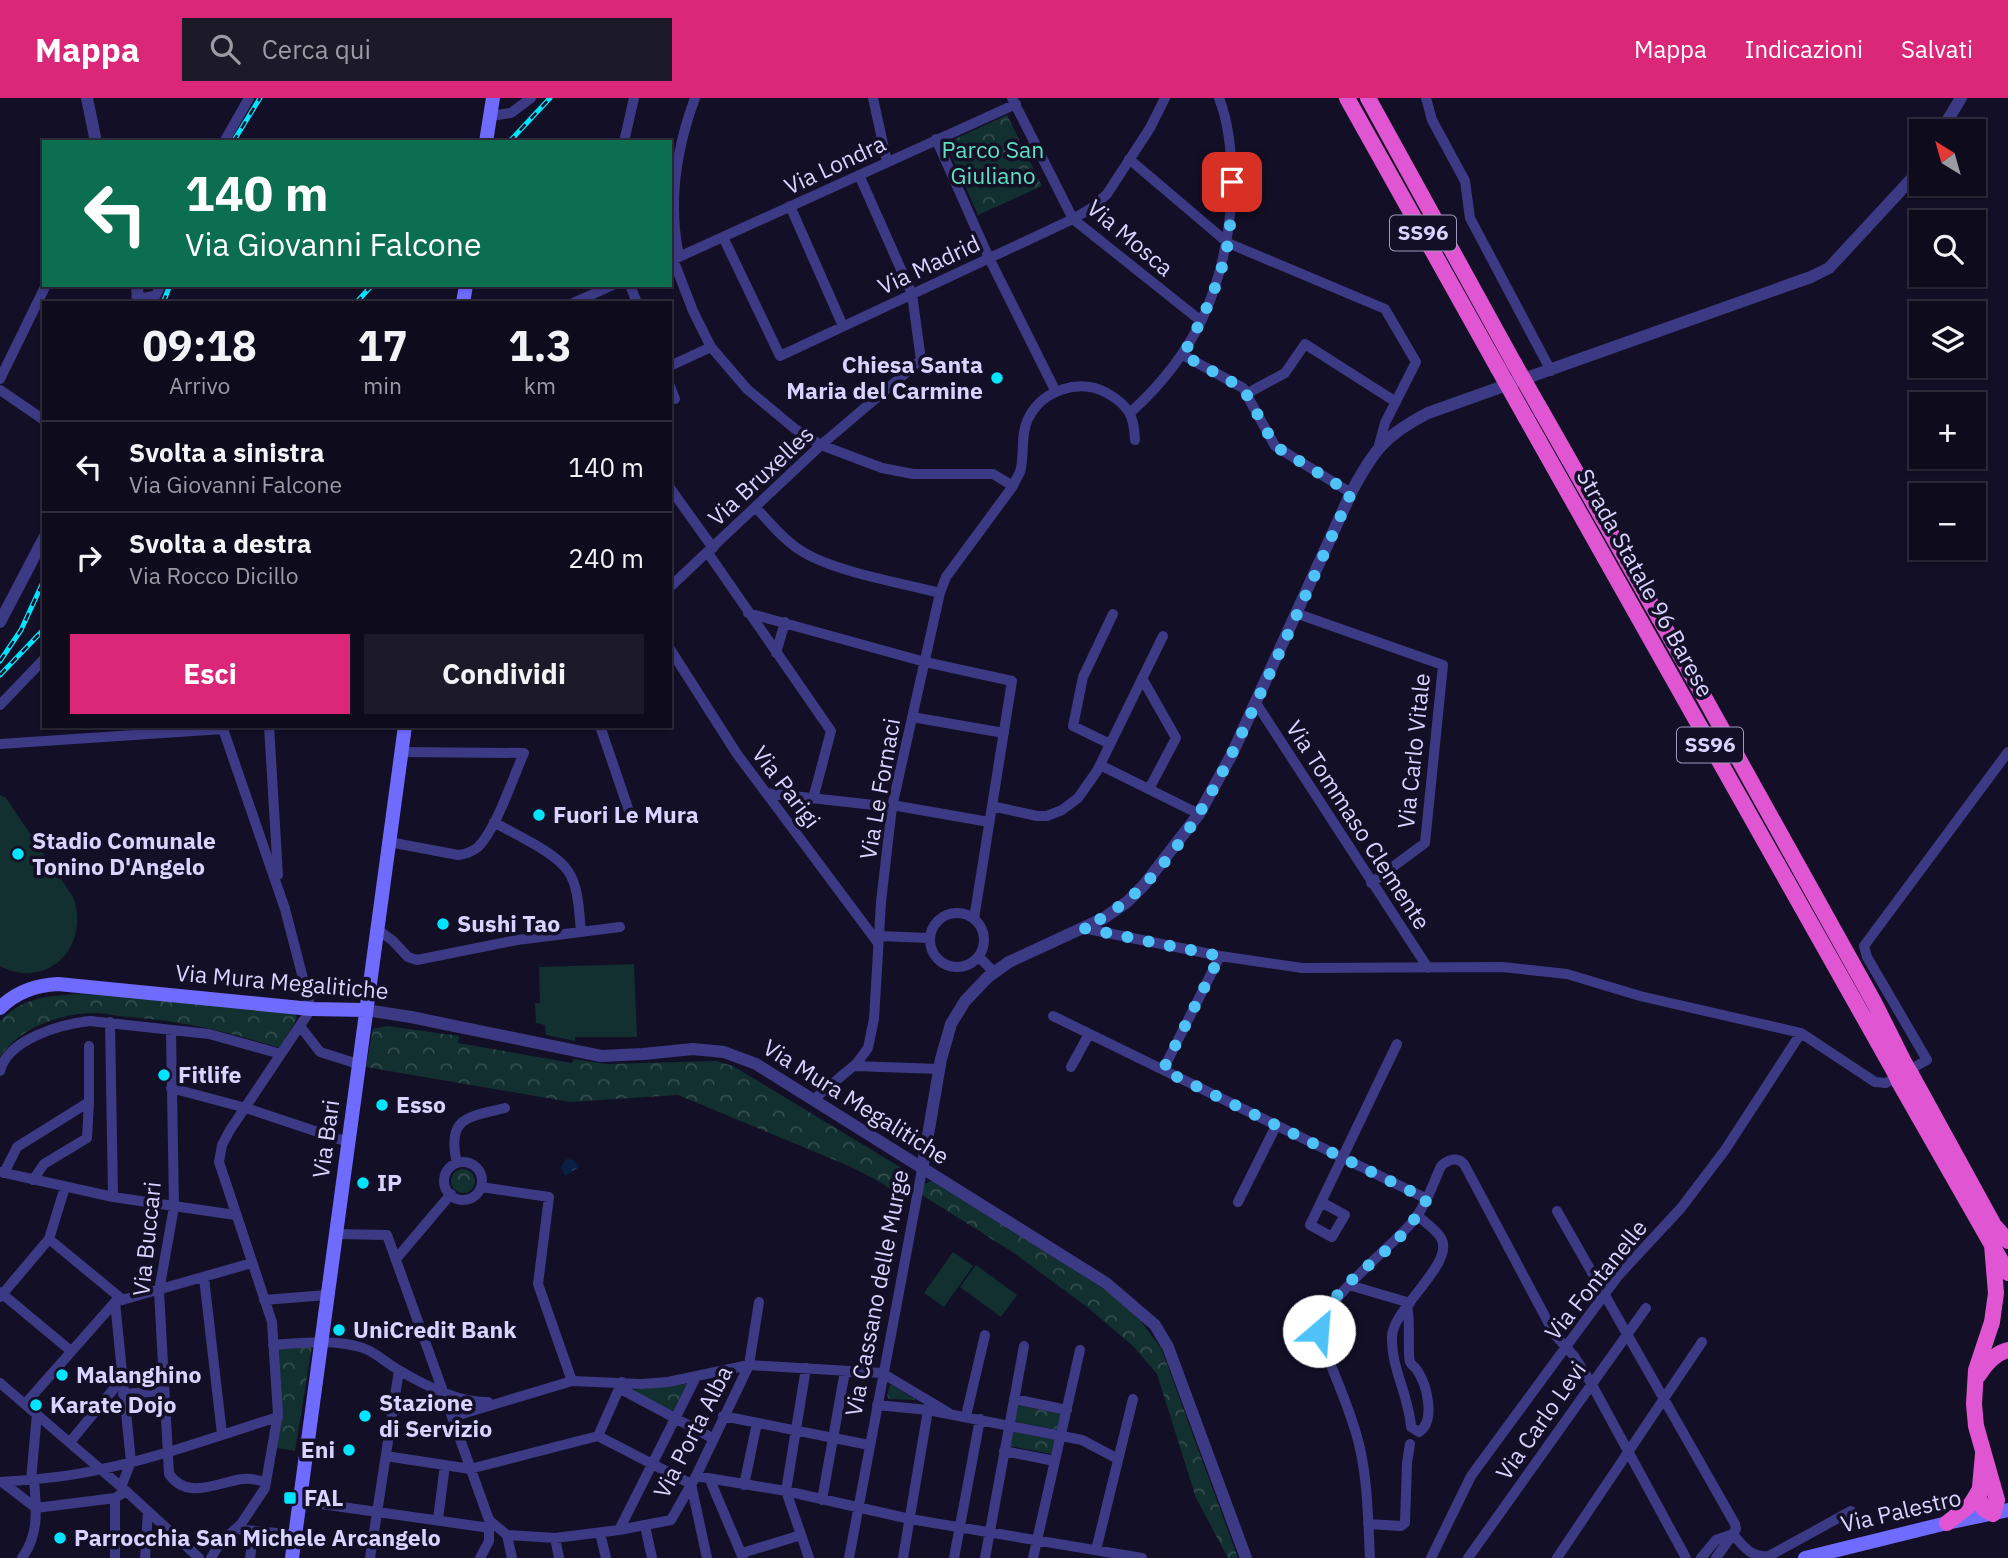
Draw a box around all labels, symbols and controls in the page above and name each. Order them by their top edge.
search box [182,18,672,81]
text: Mappa [35,28,140,71]
icon: search [206,30,244,68]
text: Cerca qui [262,32,371,66]
text: Mappa [1634,33,1707,65]
text: Indicazioni [1745,33,1863,65]
text: Salvati [1901,33,1973,65]
north arrow [1909,119,1986,196]
map controls [1909,119,1986,560]
street label: Via Londra [779,128,890,201]
park label: Parco San Giuliano [942,134,1044,190]
pin [1202,152,1262,212]
text: 140 m [185,161,329,224]
icon: arrive [1213,163,1251,201]
icon: left [70,168,161,259]
street label: Via Mosca [1081,192,1180,282]
button: search [1909,210,1986,287]
road number: SS96 [1390,216,1456,250]
text: Via Giovanni Falcone [185,223,481,265]
street label: Via Madrid [873,227,984,301]
button: layers [1909,301,1986,378]
text: 09:18 [142,318,257,373]
text: 17 [357,318,408,373]
text: 1.3 [508,318,572,373]
place label: Chiesa Santa Maria del Carmine [786,349,983,405]
text: Arrivo [169,370,230,400]
text: min [363,370,402,400]
text: km [524,370,556,400]
marker: Chiesa Santa Maria del Carmine [989,370,1005,386]
button: + [1909,392,1986,469]
street label: Via Bruxelles [701,419,820,532]
text: Svolta a sinistra [129,435,325,469]
icon: left [70,448,108,486]
text: 140 m [568,450,644,484]
street label: Strada Statale 96 Barese [1571,463,1721,702]
text: Via Giovanni Falcone [129,469,342,499]
button: − [1909,483,1986,560]
text: Svolta a destra [129,526,311,560]
icon: right [70,539,108,577]
text: 240 m [568,541,644,575]
text: Via Rocco Dicillo [129,560,299,590]
button: Esci [70,634,350,714]
button: Condividi [364,634,644,714]
street label: Via Carlo Vitale [1390,672,1436,830]
street label: Via Tommaso Clemente [1280,714,1438,935]
street label: Via Le Fornaci [852,716,906,862]
road number: SS96 [1677,728,1743,762]
street label: Via Parigi [746,739,828,834]
place label: Fuori Le Mura [553,799,699,829]
marker: Fuori Le Mura [531,807,547,823]
place label: Stadio Comunale Tonino D'Angelo [32,825,216,881]
marker: Stadio Comunale Tonino D'Angelo [10,846,26,862]
place label: Sushi Tao [457,908,560,938]
marker: Sushi Tao [435,916,451,932]
street label: Via Mura Megalitiche [174,957,390,1005]
street label: Via Mura Megalitiche [758,1032,955,1171]
place label: Fitlife [178,1059,242,1089]
marker: Fitlife [156,1067,172,1083]
place label: Esso [396,1089,446,1119]
marker: Esso [374,1097,390,1113]
street label: Via Bari [305,1098,345,1180]
place label: IP [377,1167,402,1197]
street label: Via Cassano delle Murge [837,1167,915,1419]
marker: IP [355,1175,371,1191]
street label: Via Buccari [125,1180,167,1298]
street label: Via Fontanelle [1537,1213,1653,1346]
position arrow [1282,1294,1356,1368]
place label: UniCredit Bank [353,1314,517,1344]
marker: UniCredit Bank [331,1322,347,1338]
street label: Via Carlo Levi [1488,1355,1592,1485]
place label: Malanghino [76,1359,201,1389]
street label: Via Porta Alba [646,1360,738,1503]
marker: Malanghino [54,1367,70,1383]
place label: Stazione di Servizio [379,1387,492,1443]
place label: Karate Dojo [50,1389,176,1419]
marker: Karate Dojo [28,1397,44,1413]
marker: Stazione di Servizio [357,1408,373,1424]
place label: Eni [301,1434,335,1464]
marker: Eni [341,1442,357,1458]
place label: FAL [304,1482,343,1512]
street label: Via Palestro [1838,1482,1964,1538]
marker: FAL [282,1490,298,1506]
place label: Parrocchia San Michele Arcangelo [74,1522,441,1552]
marker: Parrocchia San Michele Arcangelo [52,1530,68,1546]

